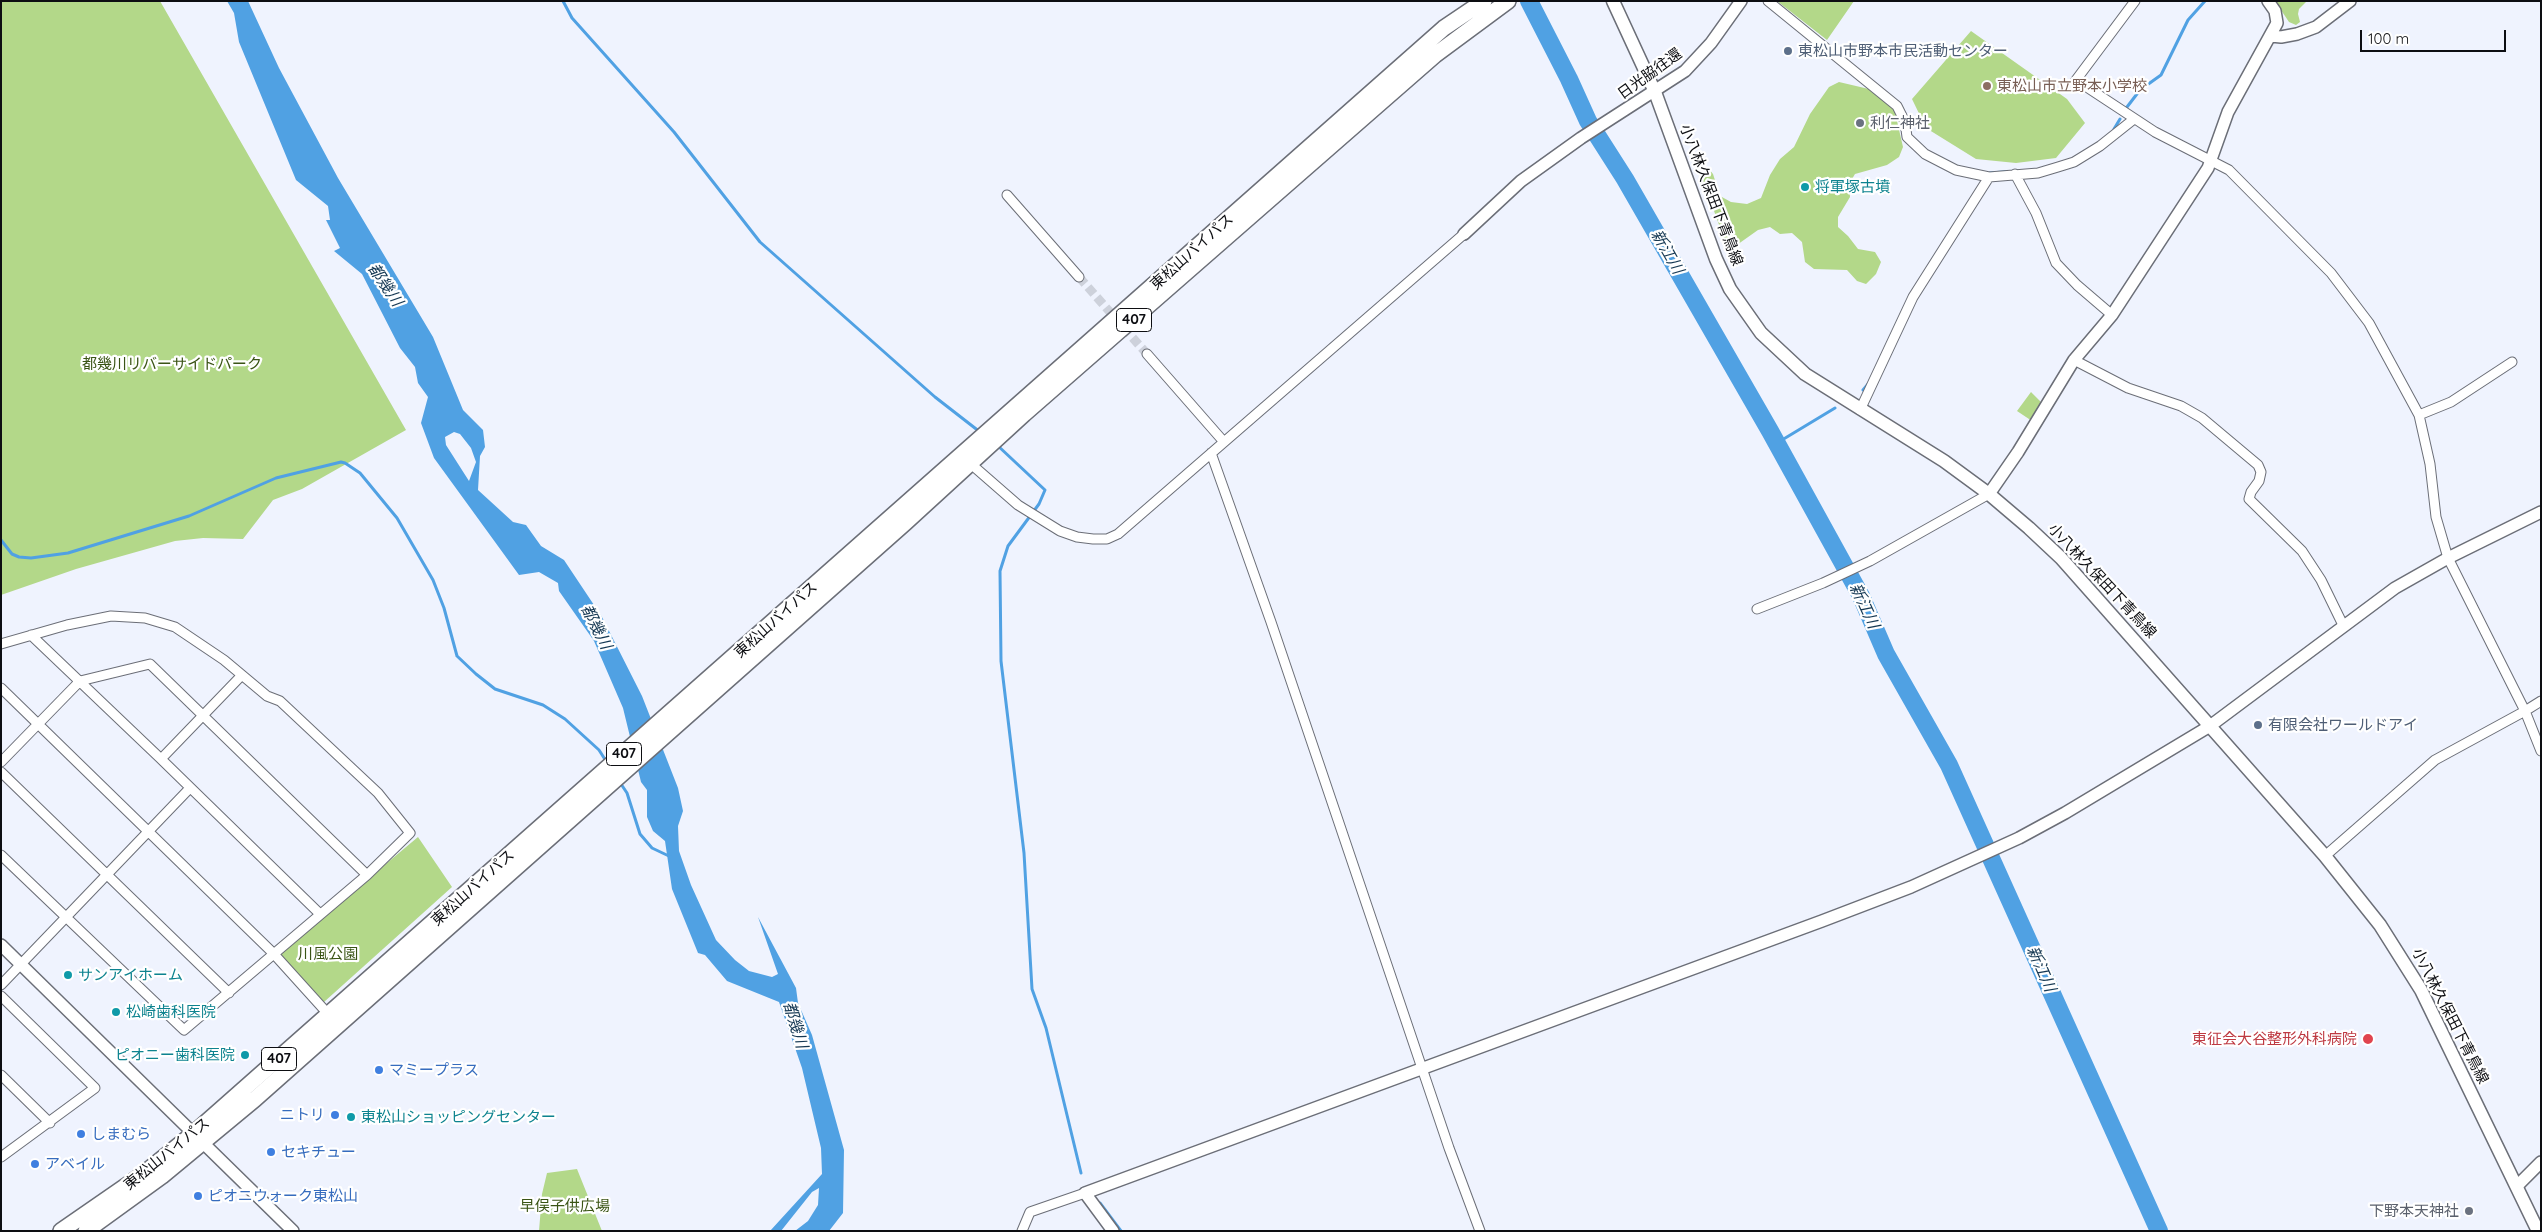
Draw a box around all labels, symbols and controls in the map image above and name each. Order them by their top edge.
scale bar [2362,20,2508,52]
text: 100 m [2368,29,2409,48]
place label: 東松山市野本市民活動センター [1798,42,2008,60]
street label: 日光脇往還 [1614,45,1686,103]
marker: 東松山市野本市民活動センター [1782,45,1794,57]
place label: 東松山市立野本小学校 [1997,77,2147,95]
marker: 東松山市立野本小学校 [1981,80,1993,92]
place label: 利仁神社 [1870,114,1930,132]
marker: 利仁神社 [1854,117,1866,129]
street label: 小八林久保田下青鳥線 [1676,122,1746,268]
place label: 将軍塚古墳 [1815,178,1890,196]
marker: 将軍塚古墳 [1799,181,1811,193]
street label: 東松山バイパス [1147,210,1237,294]
water label: 新江川 [1647,226,1687,278]
water label: 都幾川 [364,260,406,310]
road number: 407 [1116,308,1152,332]
park label: 都幾川リバーサイドパーク [82,355,262,373]
street label: 小八林久保田下青鳥線 [2044,520,2160,642]
street label: 東松山バイパス [731,578,821,662]
water label: 新江川 [1845,580,1883,632]
water label: 都幾川 [577,601,615,653]
place label: 有限会社ワールドアイ [2268,716,2418,734]
marker: 有限会社ワールドアイ [2252,719,2264,731]
road number: 407 [606,742,642,766]
street label: 東松山バイパス [428,846,518,930]
water label: 新江川 [2022,943,2060,995]
park label: 川風公園 [298,945,358,963]
street label: 小八林久保田下青鳥線 [2408,945,2492,1087]
place label: サンアイホーム [78,966,183,984]
marker: サンアイホーム [62,969,74,981]
water label: 都幾川 [779,999,811,1051]
place label: 松崎歯科医院 [126,1003,216,1021]
marker: 松崎歯科医院 [110,1006,122,1018]
place label: 東征会大谷整形外科病院 [2192,1030,2357,1048]
marker: 東征会大谷整形外科病院 [2361,1032,2375,1046]
place label: ピオニー歯科医院 [115,1046,235,1064]
road number: 407 [262,1048,296,1070]
marker: ピオニー歯科医院 [239,1049,251,1061]
place label: マミープラス [389,1061,479,1079]
marker: マミープラス [373,1064,385,1076]
place label: ニトリ [280,1106,325,1124]
place label: 東松山ショッピングセンター [361,1108,556,1126]
marker: ニトリ [329,1109,341,1121]
marker: 東松山ショッピングセンター [345,1111,357,1123]
street label: 東松山バイパス [121,1114,213,1194]
place label: しまむら [91,1125,151,1143]
marker: しまむら [75,1128,87,1140]
place label: セキチュー [281,1143,356,1161]
marker: セキチュー [265,1146,277,1158]
place label: アベイル [45,1155,105,1173]
marker: アベイル [29,1158,41,1170]
place label: ピオニウォーク東松山 [208,1187,358,1205]
marker: ピオニウォーク東松山 [192,1190,204,1202]
park label: 早俣子供広場 [520,1197,610,1215]
place label: 下野本天神社 [2369,1202,2459,1220]
marker: 下野本天神社 [2463,1205,2475,1217]

